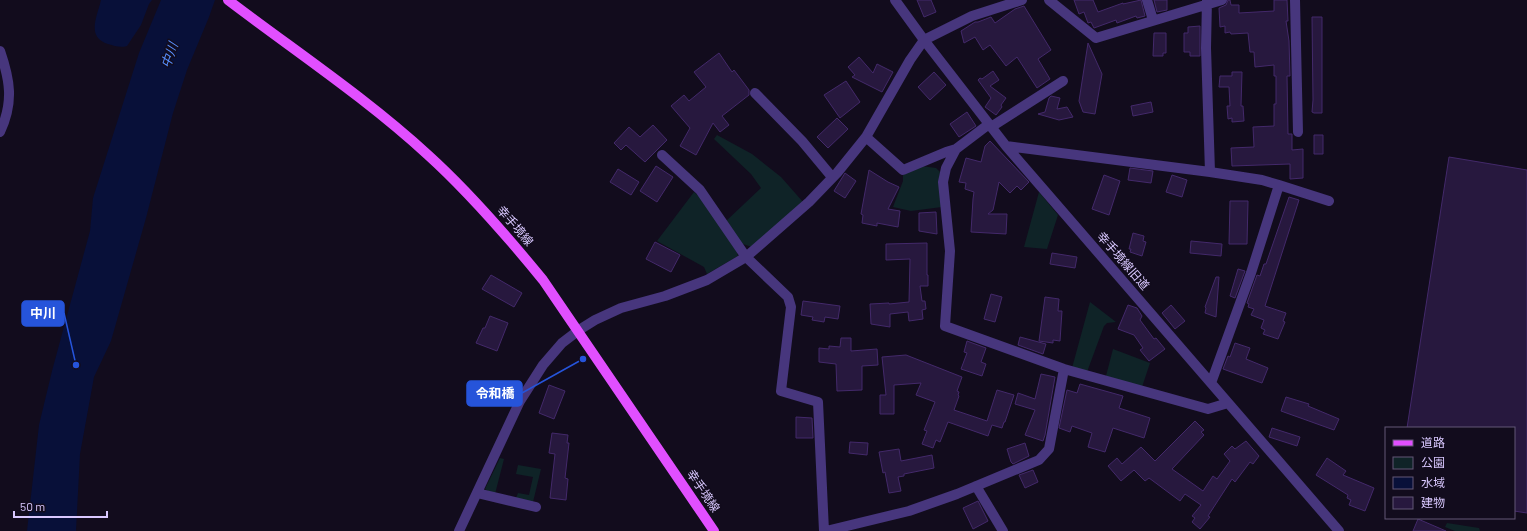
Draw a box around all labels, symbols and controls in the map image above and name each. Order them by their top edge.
water label: 中川 [157,38,181,70]
street label: 幸手境線 [495,203,537,248]
street label: 幸手境線旧道 [1095,229,1153,292]
callout: 中川 [22,301,64,326]
text: 中川 [30,305,56,321]
callout: 令和橋 [467,381,522,406]
text: 令和橋 [475,385,515,401]
legend [1385,427,1515,519]
text: 道路 [1421,435,1445,449]
text: 公園 [1421,455,1445,469]
street label: 幸手境線 [685,467,723,514]
text: 水域 [1421,475,1445,489]
scale bar [14,493,107,519]
text: 建物 [1421,495,1445,509]
text: 50 m [20,499,45,513]

